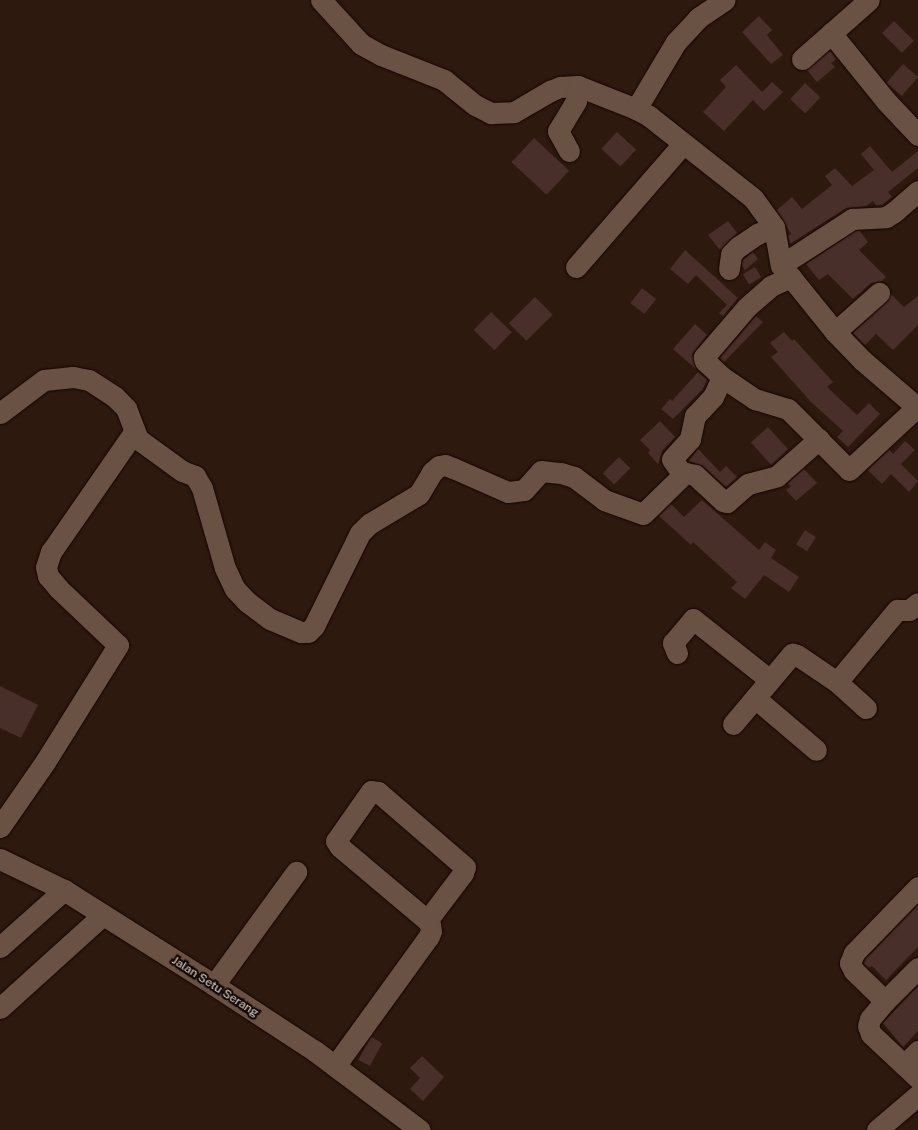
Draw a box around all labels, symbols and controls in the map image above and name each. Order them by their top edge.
street label: Jalan Setu Serang [169,954,261,1020]

